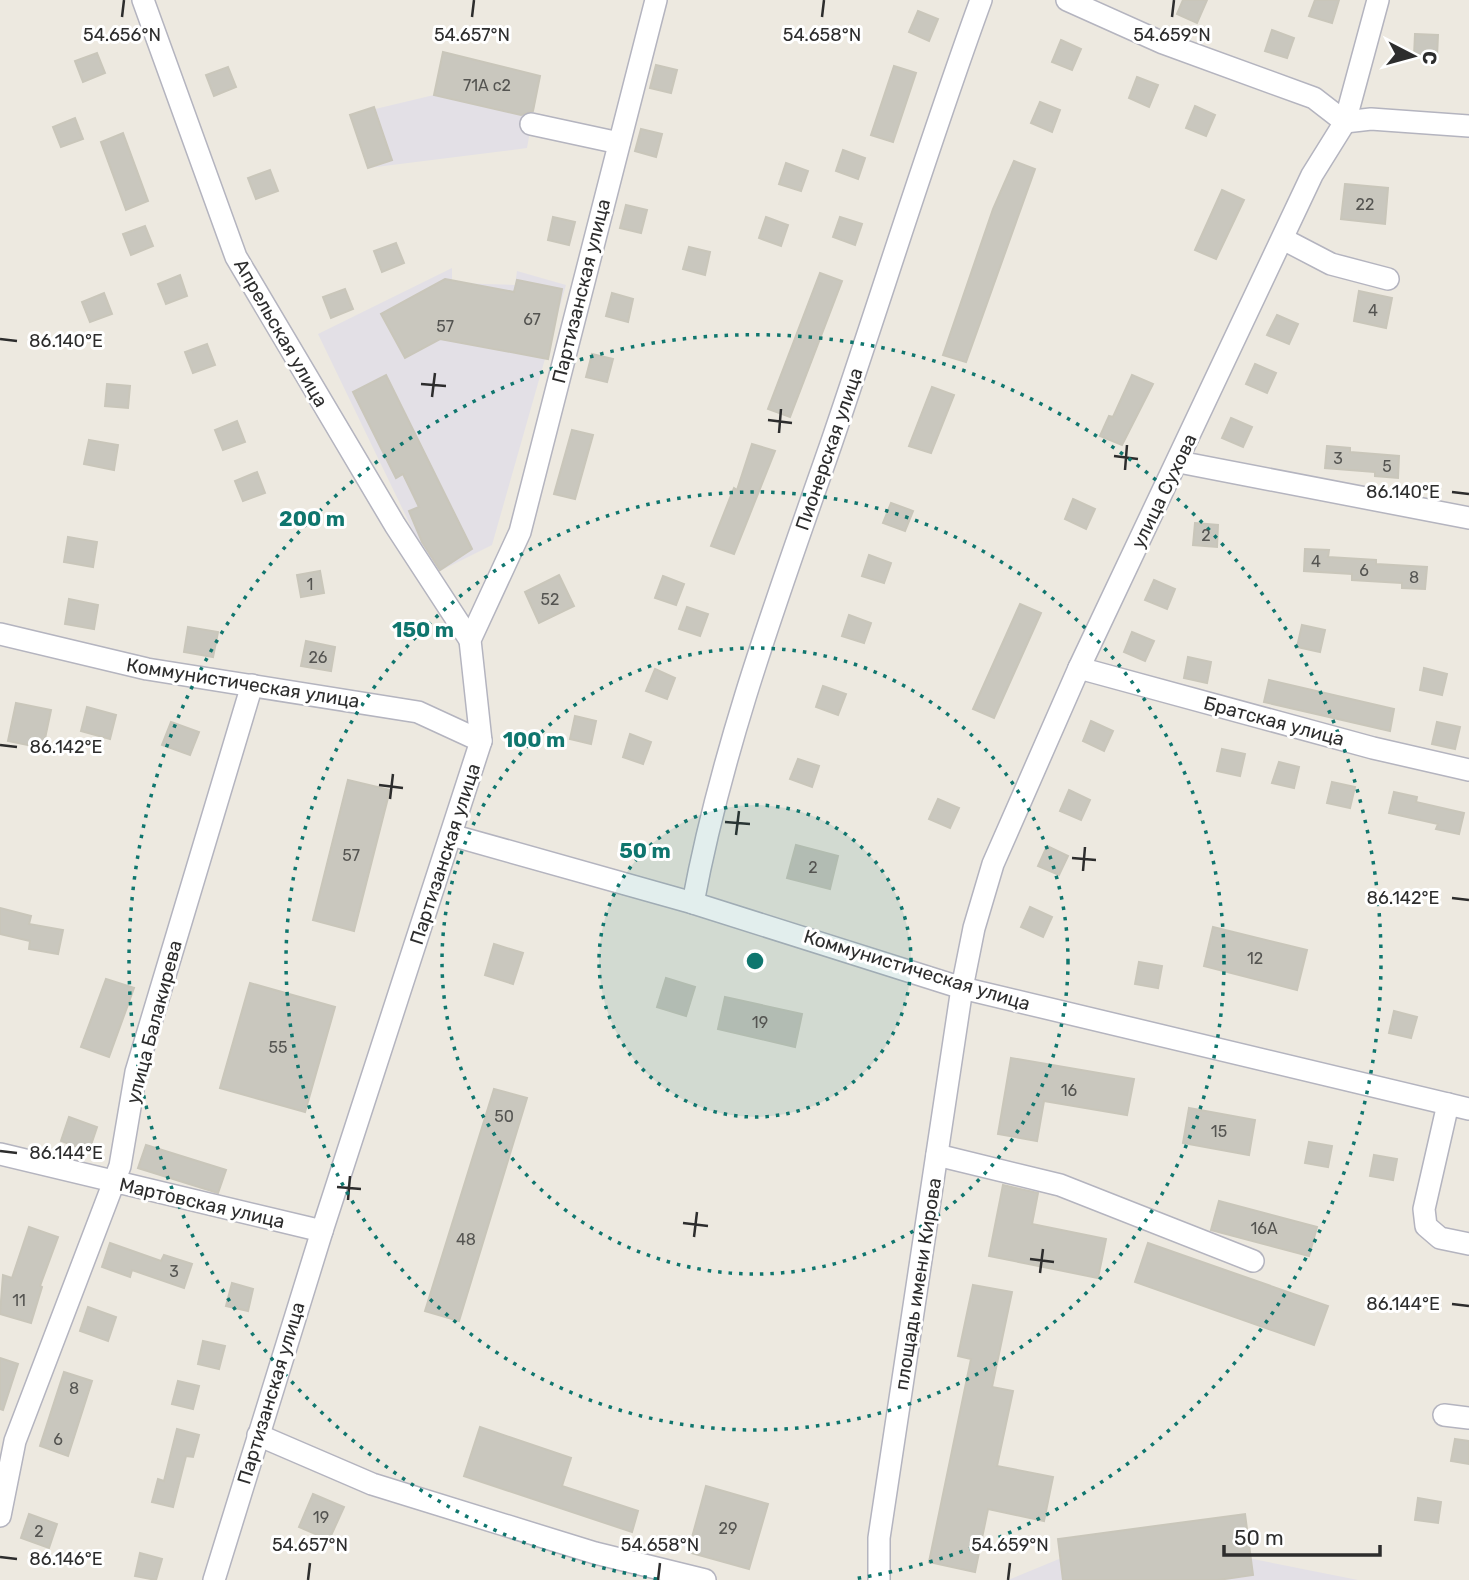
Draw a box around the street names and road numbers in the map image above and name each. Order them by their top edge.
street label: Партизанская улица [547,196,615,386]
street label: Апрельская улица [229,255,333,411]
street label: Пионерская улица [790,365,868,533]
street label: улица Сухова [1126,430,1202,552]
street label: Коммунистическая улица [125,653,361,713]
street label: Братская улица [1201,691,1347,751]
street label: Партизанская улица [405,760,485,948]
street label: Коммунистическая улица [801,925,1033,1015]
street label: улица Балакирева [121,938,187,1106]
street label: Мартовская улица [117,1173,287,1233]
street label: площадь имени Кирова [890,1176,946,1392]
street label: Партизанская улица [232,1299,310,1487]

